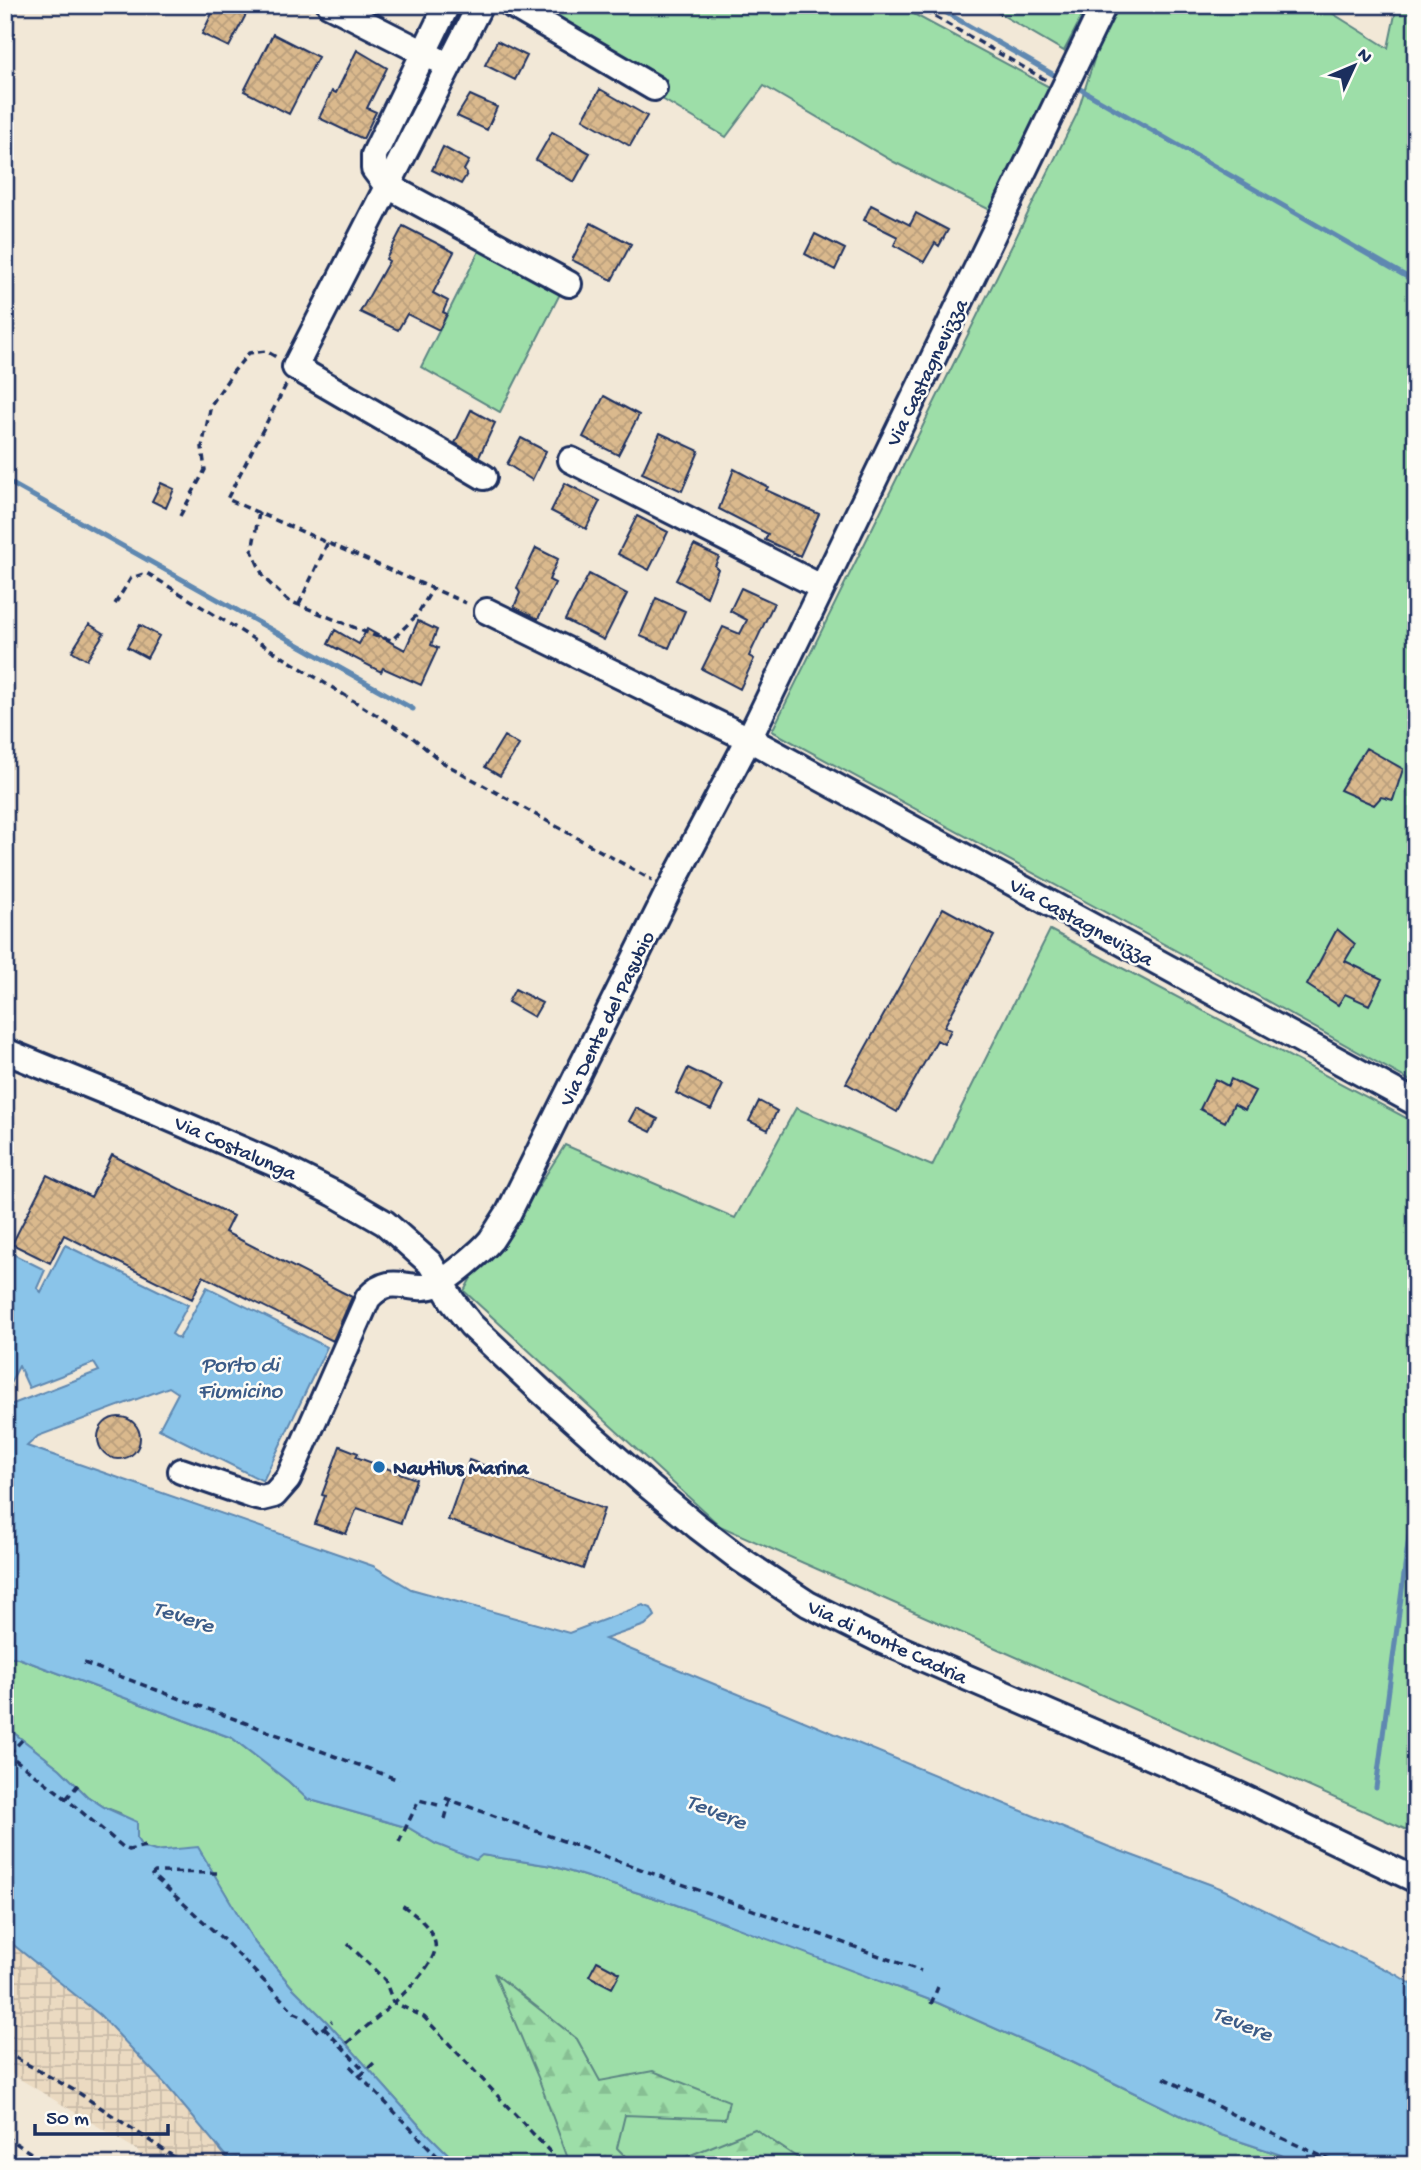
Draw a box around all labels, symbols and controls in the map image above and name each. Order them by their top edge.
north arrow [1320,32,1390,102]
text: N [1351,44,1376,69]
street label: Via Castagnevizza [882,295,976,452]
street label: Via Castagnevizza [1003,874,1158,975]
street label: Via Dente del Pasubio [555,928,662,1112]
street label: Via Costalunga [169,1112,301,1189]
water label: Porto di Fiumicino [198,1353,283,1406]
place label: Nautilus Marina [393,1458,530,1483]
marker: Nautilus Marina [371,1459,387,1475]
water label: Tevere [149,1596,218,1641]
street label: Via di Monte Cadria [802,1596,972,1693]
water label: Tevere [682,1789,751,1838]
water label: Tevere [1208,2001,1277,2050]
scale bar [35,2093,168,2137]
text: 50 m [46,2108,89,2133]

